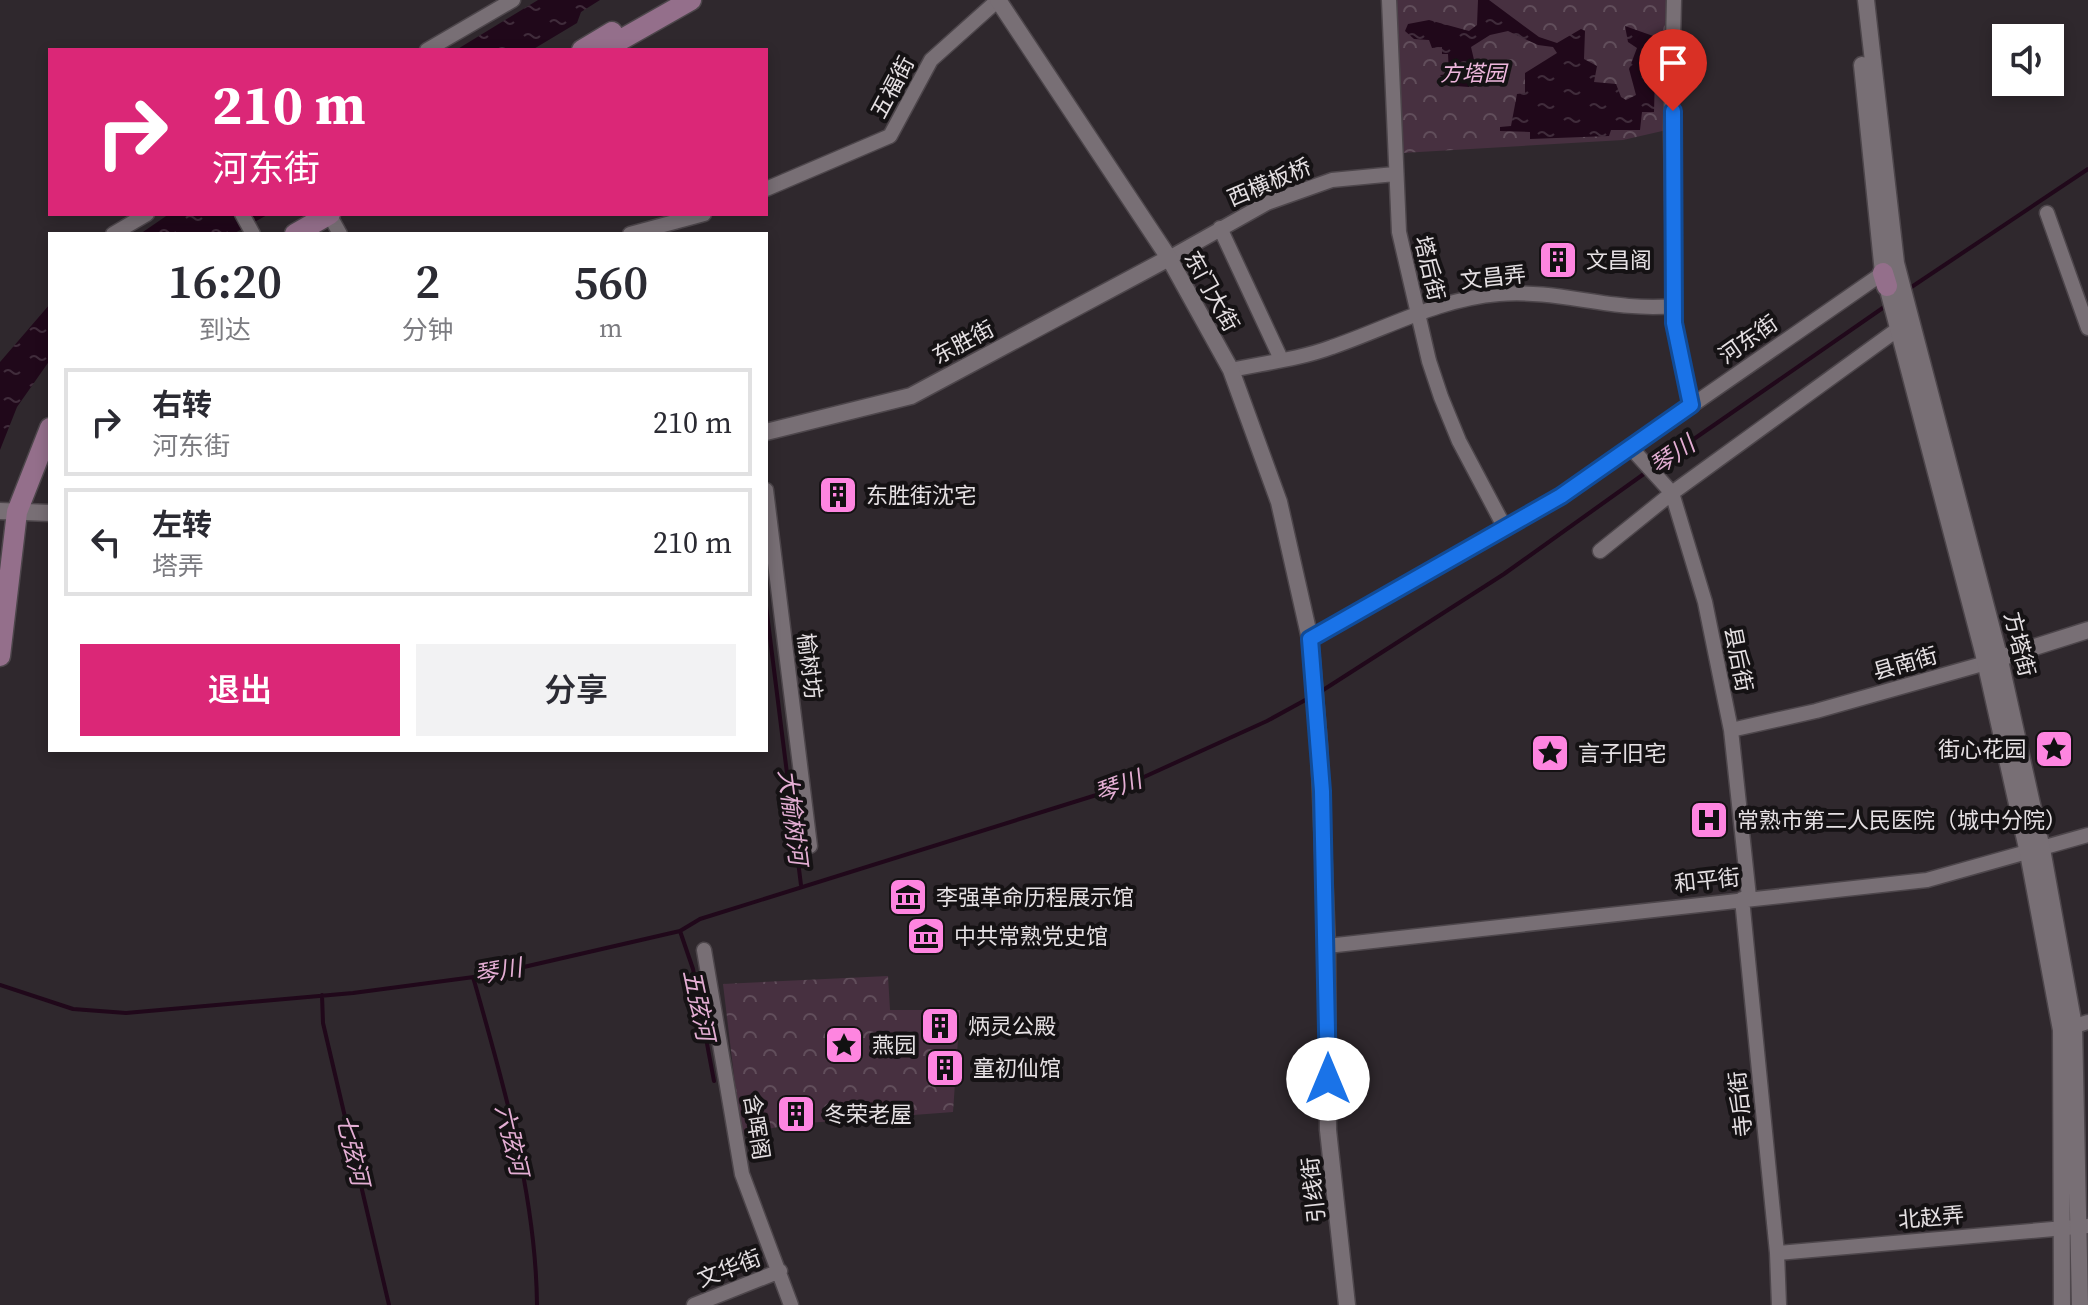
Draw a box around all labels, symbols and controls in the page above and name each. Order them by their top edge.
map controls [1992,24,2064,96]
button: sound [1992,24,2064,96]
pin [1639,29,1707,111]
icon: arrive [1651,41,1695,85]
street label: 五福街 [863,51,921,123]
park label: 方塔园 [1440,58,1509,88]
text: 210 m [212,66,366,143]
icon: right [80,80,184,184]
text: 河东街 [212,144,320,193]
street label: 西横板桥 [1223,151,1315,213]
street label: 塔后街 [1408,232,1452,304]
building icon: 文昌阁 [1537,239,1579,281]
street label: 东门大街 [1178,245,1246,337]
place label: 文昌阁 [1586,245,1652,275]
text: 16:20 [168,248,282,314]
text: 2 [415,248,440,314]
text: 560 [573,249,648,315]
street label: 文昌弄 [1459,259,1527,295]
street label: 河东街 [1712,308,1784,370]
text: m [599,310,623,346]
text: 到达 [199,312,251,348]
text: 分钟 [402,312,454,348]
street label: 东胜街 [927,313,999,371]
text: 右转 [152,384,212,425]
icon: right [84,400,128,444]
text: 210 m [653,402,732,443]
water label: 琴川 [1643,426,1704,482]
text: 河东街 [152,428,230,464]
building icon: 东胜街沈宅 [817,474,859,516]
place label: 东胜街沈宅 [866,480,976,510]
text: 左转 [152,504,212,545]
icon: left [84,520,128,564]
text: 210 m [653,522,732,563]
text: 塔弄 [152,548,204,584]
street label: 方塔街 [1997,608,2043,680]
street label: 县后街 [1718,624,1760,694]
street label: 榆树坊 [791,631,829,701]
street label: 县南街 [1869,639,1941,687]
button: 退出 [80,644,400,736]
button: 分享 [416,644,736,736]
place icon: 街心花园 [2033,728,2075,770]
place icon: 言子旧宅 [1529,732,1571,774]
place label: 街心花园 [1938,734,2026,764]
place label: 言子旧宅 [1578,738,1666,768]
water label: 琴川 [1090,761,1149,810]
water label: 大榆树河 [771,767,816,871]
hospital icon: 常熟市第二人民医院（城中分院） [1688,799,1730,841]
place label: 常熟市第二人民医院（城中分院） [1737,805,2067,835]
street label: 和平街 [1673,862,1741,898]
museum icon: 李强革命历程展示馆 [887,876,929,918]
place label: 李强革命历程展示馆 [936,882,1134,912]
museum icon: 中共常熟党史馆 [905,915,947,957]
place label: 中共常熟党史馆 [954,921,1108,951]
water label: 琴川 [471,950,527,991]
water label: 五弦河 [675,966,723,1048]
building icon: 炳灵公殿 [919,1005,961,1047]
place label: 炳灵公殿 [968,1011,1056,1041]
place icon: 燕园 [823,1024,865,1066]
place label: 燕园 [872,1030,916,1060]
position arrow [1286,1037,1370,1121]
building icon: 童初仙馆 [924,1047,966,1089]
place label: 童初仙馆 [973,1053,1061,1083]
street label: 寺后街 [1722,1070,1758,1138]
street label: 含晖阁 [737,1092,777,1162]
building icon: 冬荣老屋 [775,1093,817,1135]
place label: 冬荣老屋 [824,1099,912,1129]
water label: 六弦河 [488,1101,537,1183]
water label: 七弦河 [329,1111,378,1193]
street label: 引线街 [1295,1156,1331,1224]
street label: 北赵弄 [1897,1199,1965,1235]
street label: 文华街 [693,1242,765,1294]

